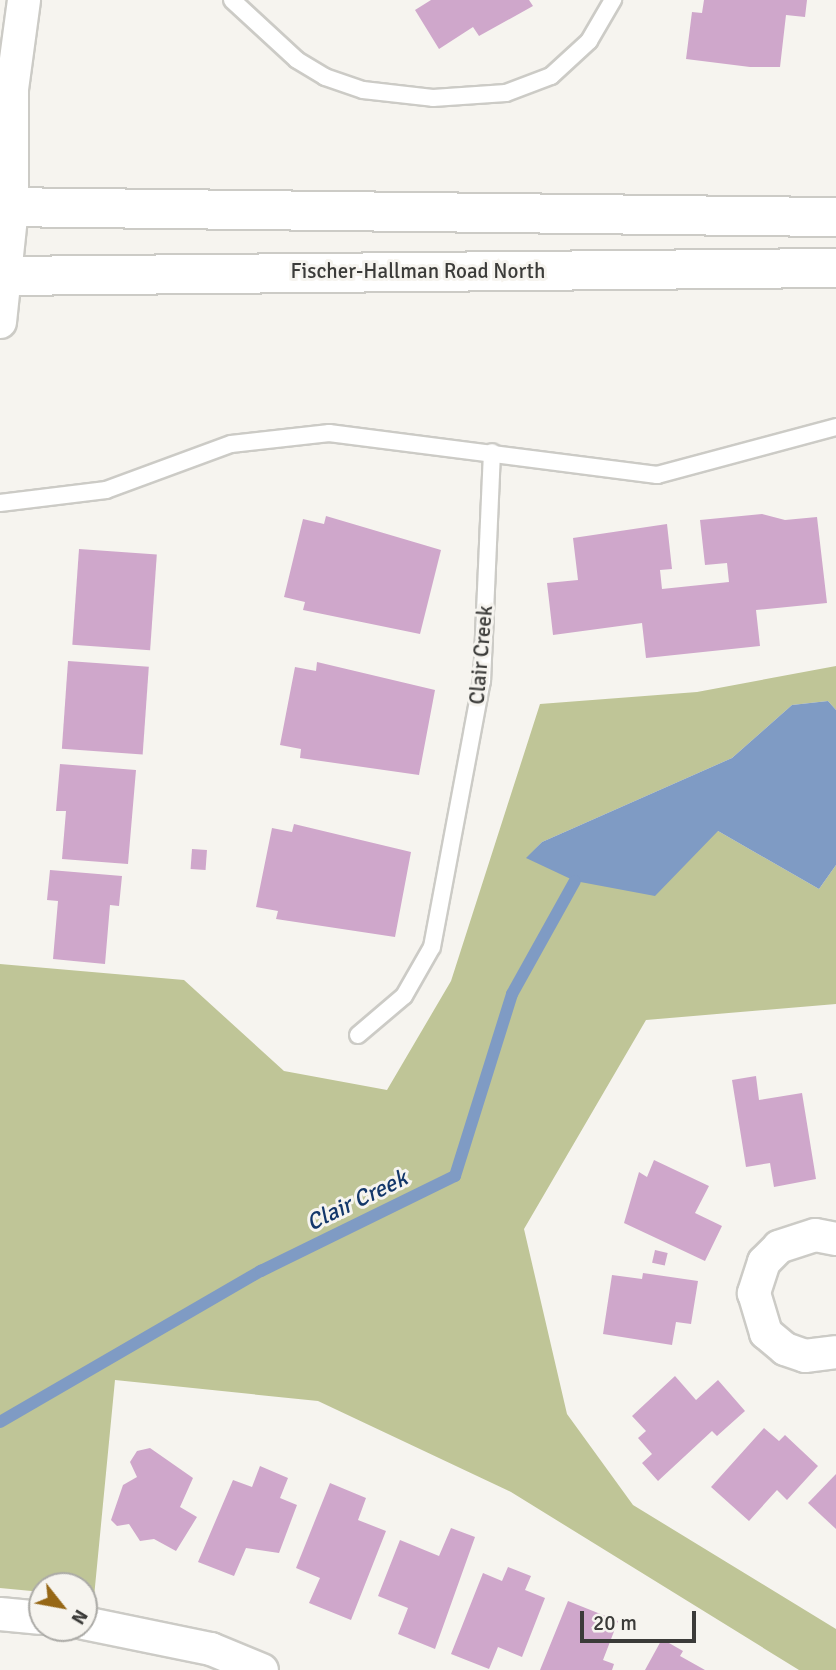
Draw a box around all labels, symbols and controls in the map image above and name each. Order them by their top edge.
street label: Fischer-Hallman Road North [291,258,545,284]
street label: Clair Creek [464,604,498,706]
water label: Clair Creek [302,1165,412,1237]
north arrow [28,1572,98,1642]
scale bar [584,1596,700,1640]
text: N [66,1605,93,1629]
text: 20 m [593,1610,637,1636]

